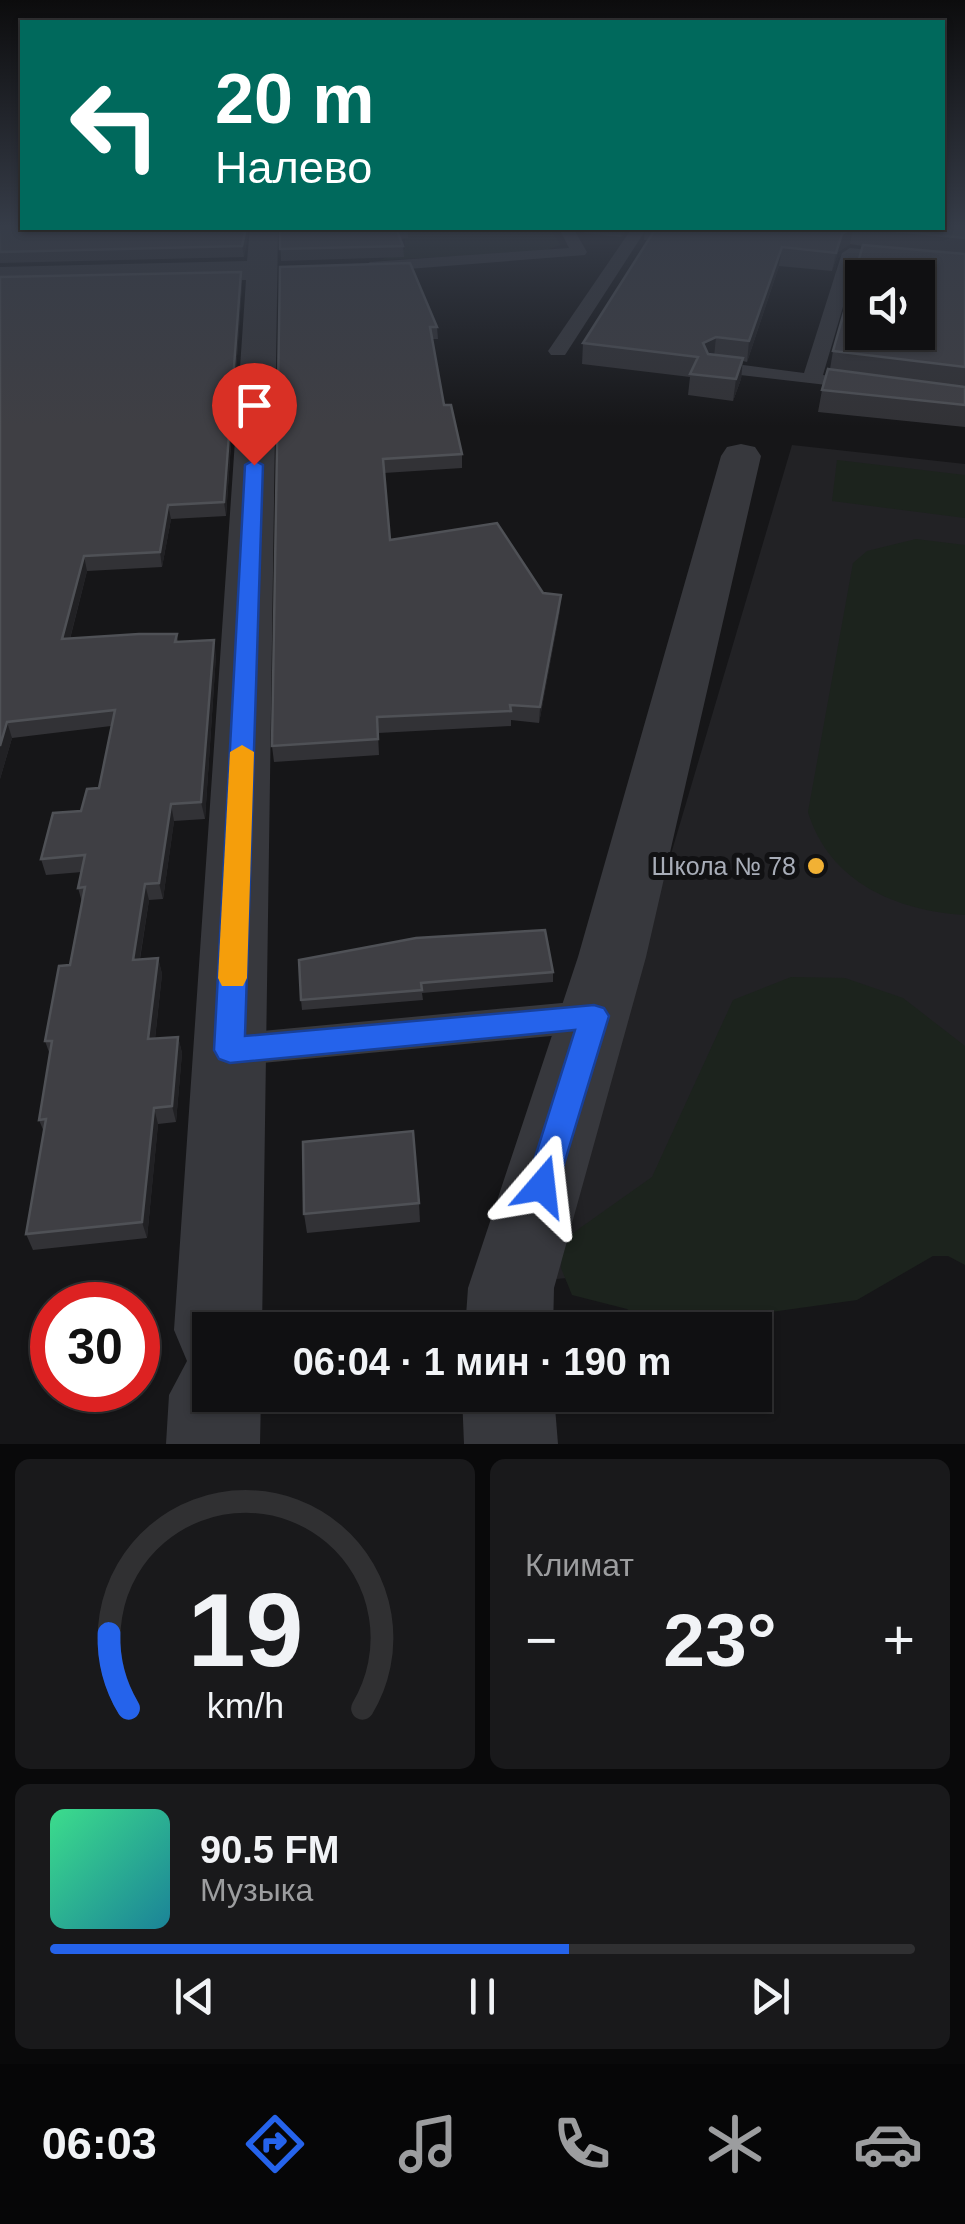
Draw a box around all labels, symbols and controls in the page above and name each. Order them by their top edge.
icon: left [50,60,180,190]
text: 20 m [215,60,375,138]
text: Налево [215,142,372,193]
map controls [845,260,935,350]
button: sound [845,260,935,350]
pin [212,363,297,466]
icon: arrive [227,378,282,433]
place label: Школа № 78 [652,852,796,880]
marker: Школа № 78 [805,855,827,877]
position arrow [490,1134,594,1238]
speed limit sign: 30 [30,1282,160,1412]
text: 06:04 · 1 мин · 190 m [293,1341,671,1383]
text: Климат [525,1547,634,1583]
text: 19 [187,1572,303,1688]
text: 23° [663,1598,777,1682]
text: − [525,1609,557,1671]
text: + [883,1609,915,1671]
text: km/h [206,1686,284,1726]
text: 90.5 FM [200,1829,339,1871]
text: Музыка [200,1872,313,1908]
icon: previous [167,1969,222,2024]
icon: pause [455,1969,510,2024]
icon: next [743,1969,798,2024]
icon: directions [240,2109,310,2179]
icon: music [393,2109,463,2179]
icon: phone [547,2109,617,2179]
icon: climate [700,2109,770,2179]
icon: car [853,2109,923,2179]
text: 06:03 [42,2118,157,2169]

